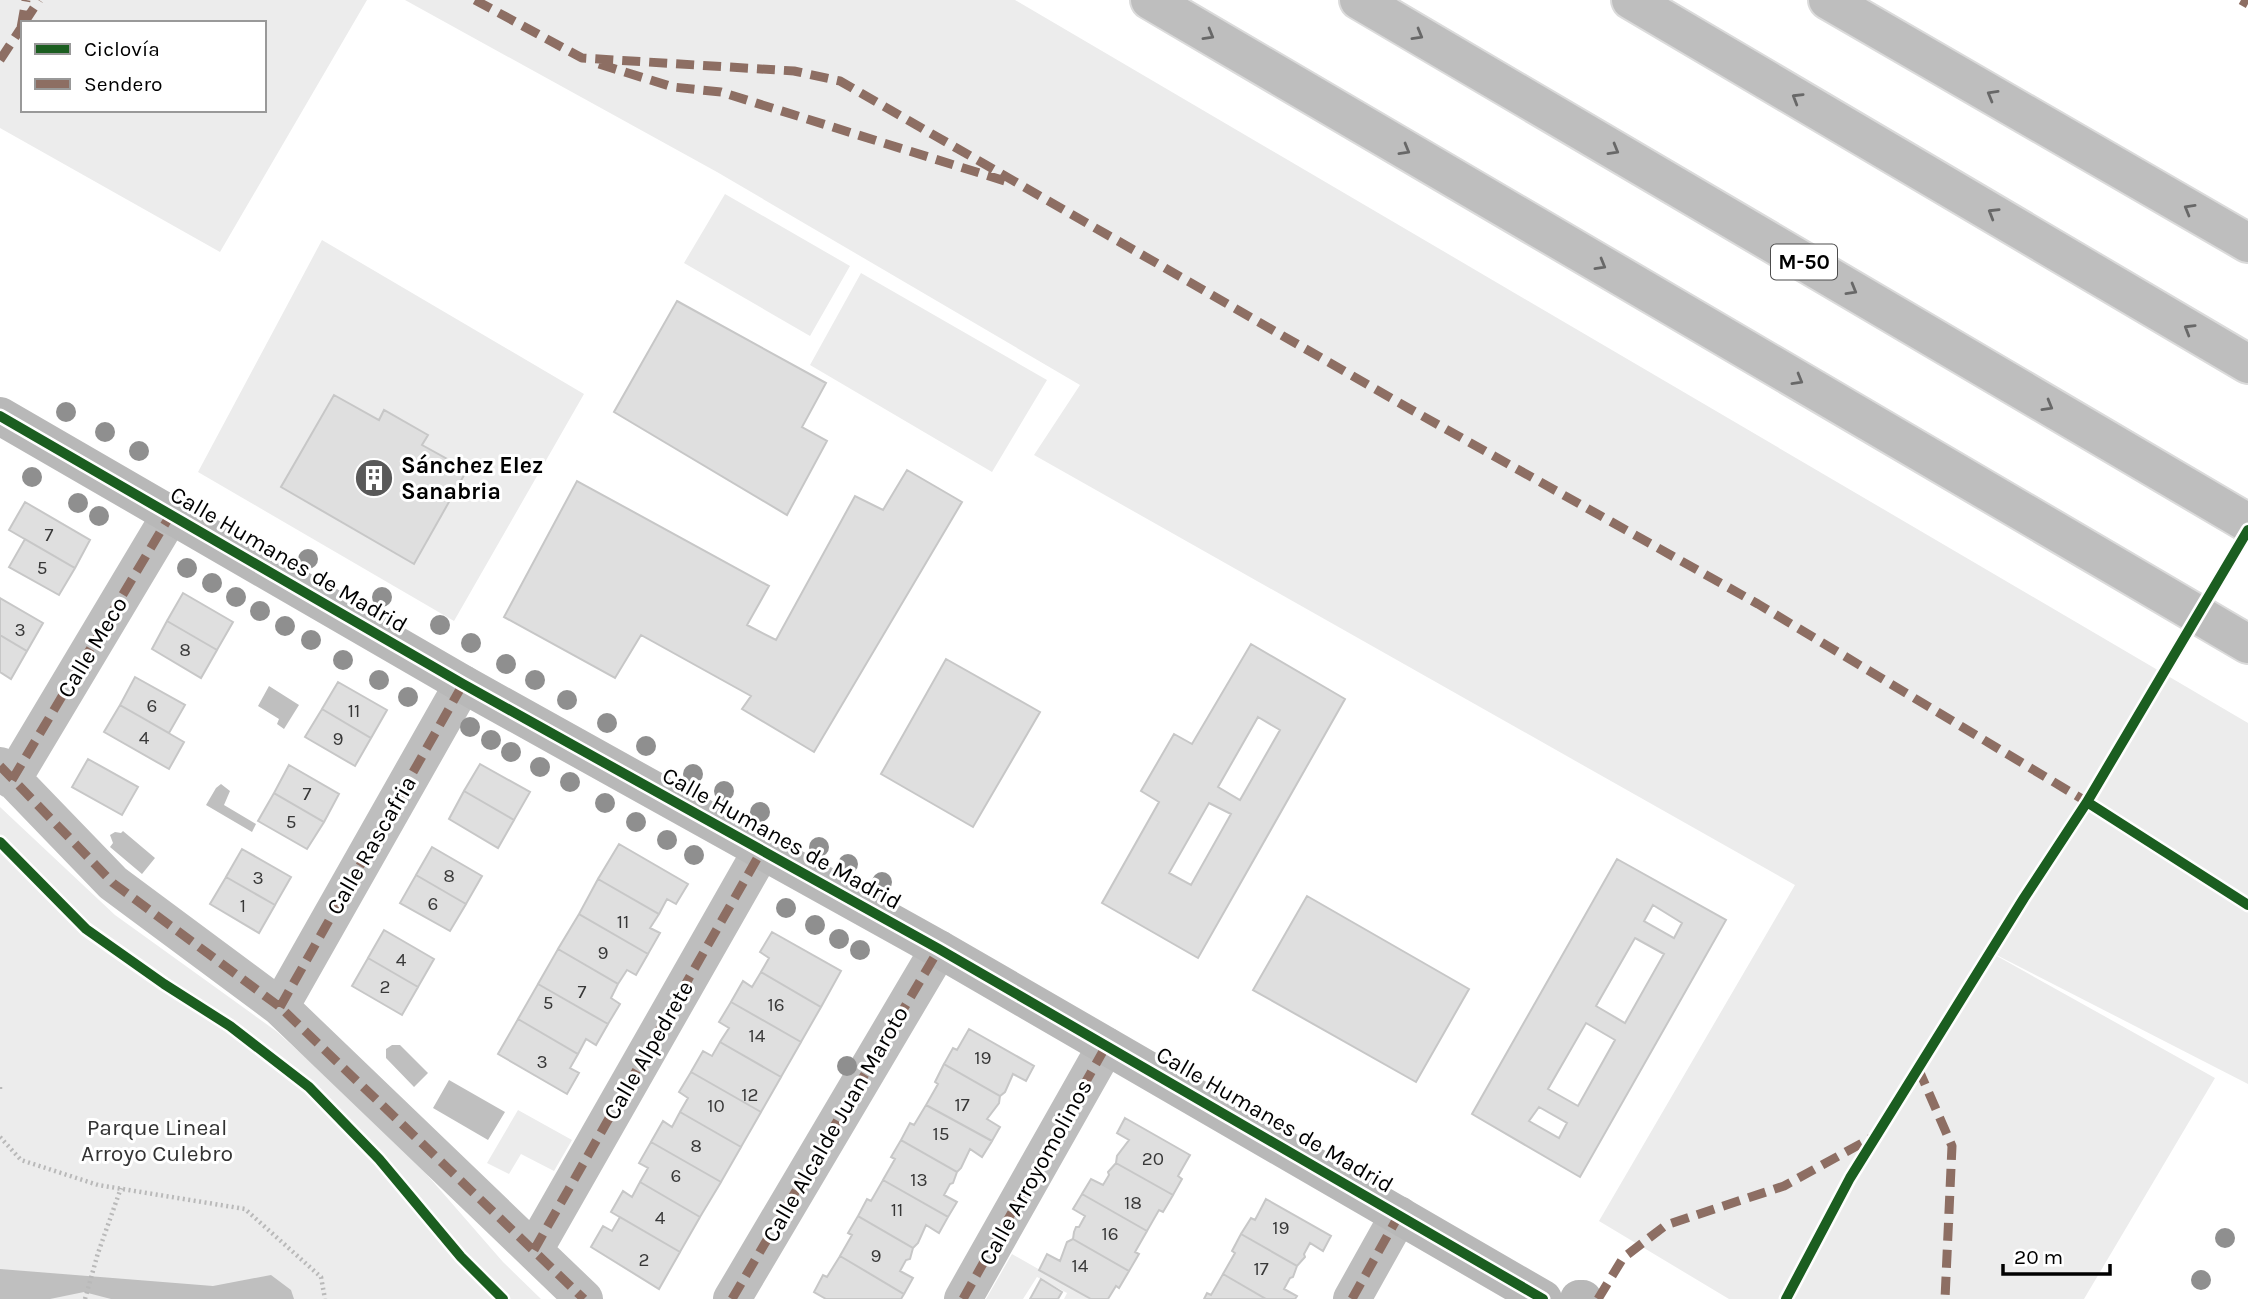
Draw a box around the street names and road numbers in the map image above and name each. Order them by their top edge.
road number: M-50 [1771,244,1837,280]
street label: Calle Humanes de Madrid [165,480,412,638]
street label: Calle Meco [52,592,133,702]
street label: Calle Humanes de Madrid [658,761,906,915]
street label: Calle Rascafria [321,771,422,920]
street label: Calle Alpedrete [598,976,699,1125]
street label: Calle Alcalde Juan Maroto [757,1001,914,1247]
street label: Calle Humanes de Madrid [1151,1040,1398,1198]
street label: Calle Arroyomolinos [973,1075,1098,1270]

